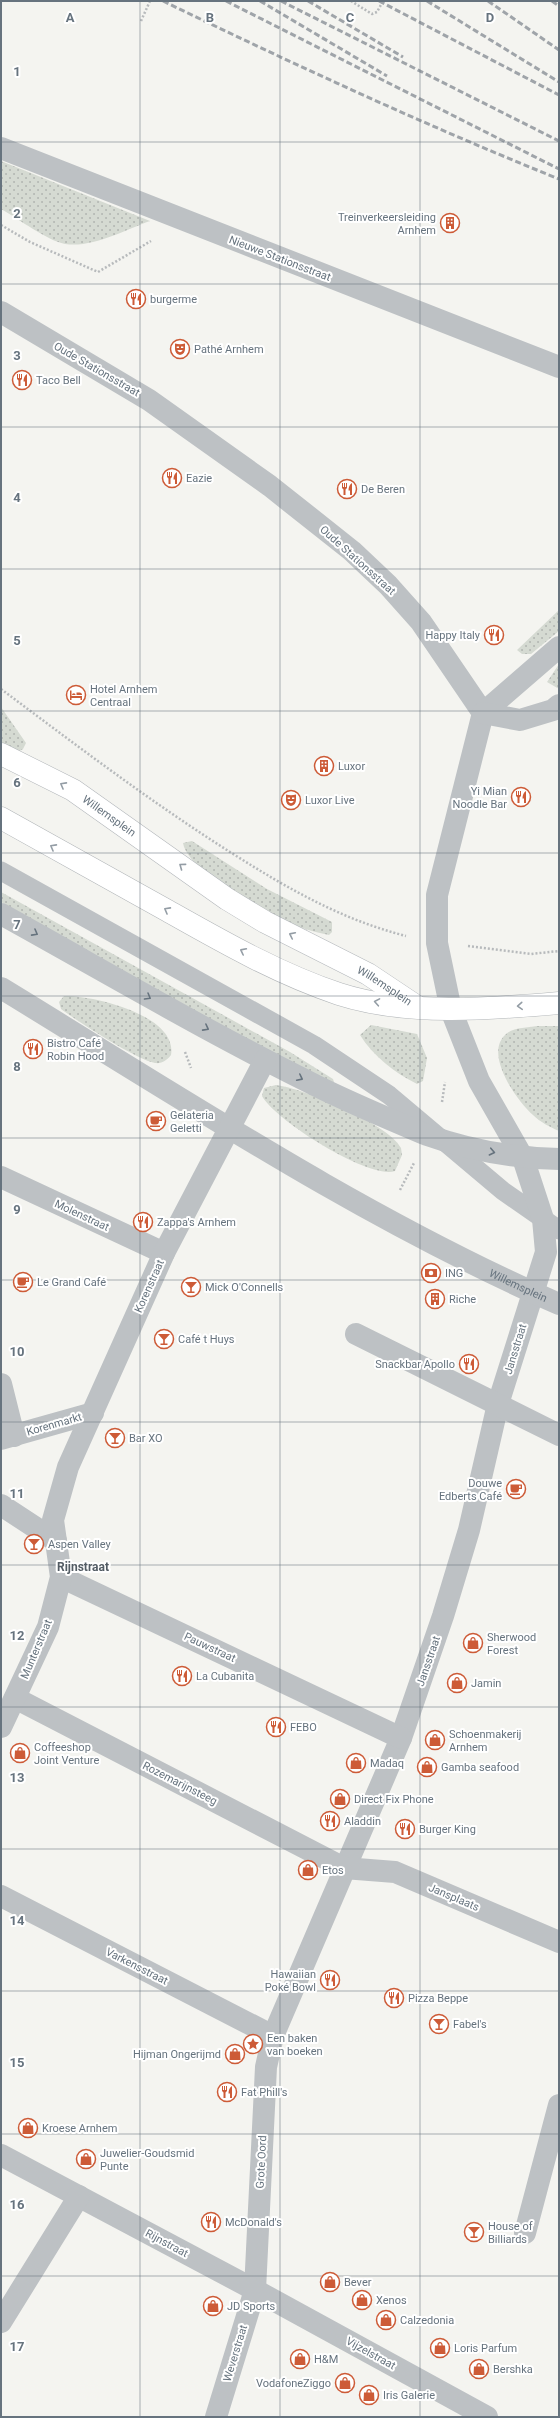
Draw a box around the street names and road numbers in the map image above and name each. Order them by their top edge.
street label: Nieuwe Stationsstraat [227,233,333,284]
street label: Oude Stationsstraat [51,340,142,400]
street label: Oude Stationsstraat [317,523,398,598]
street label: Willemsplein [80,793,138,839]
street label: Willemsplein [355,964,414,1008]
street label: Molenstraat [52,1197,112,1234]
street label: Korenstraat [132,1257,167,1315]
street label: Willemsplein [487,1267,549,1305]
street label: Jansstraat [502,1322,529,1376]
street label: Korenmarkt [25,1410,84,1439]
street label: Munterstraat [18,1617,55,1681]
street label: Pauwstraat [182,1630,238,1665]
street label: Jansstraat [414,1634,443,1688]
street label: Rozemarijnsteeg [140,1759,219,1808]
street label: Jansplaats [426,1881,481,1914]
street label: Varkensstraat [104,1945,170,1988]
street label: Grote Oord [254,2135,269,2189]
street label: Rijnstraat [143,2227,191,2260]
street label: Weverstraat [221,2323,250,2383]
street label: Vijzelstraat [344,2335,398,2373]

